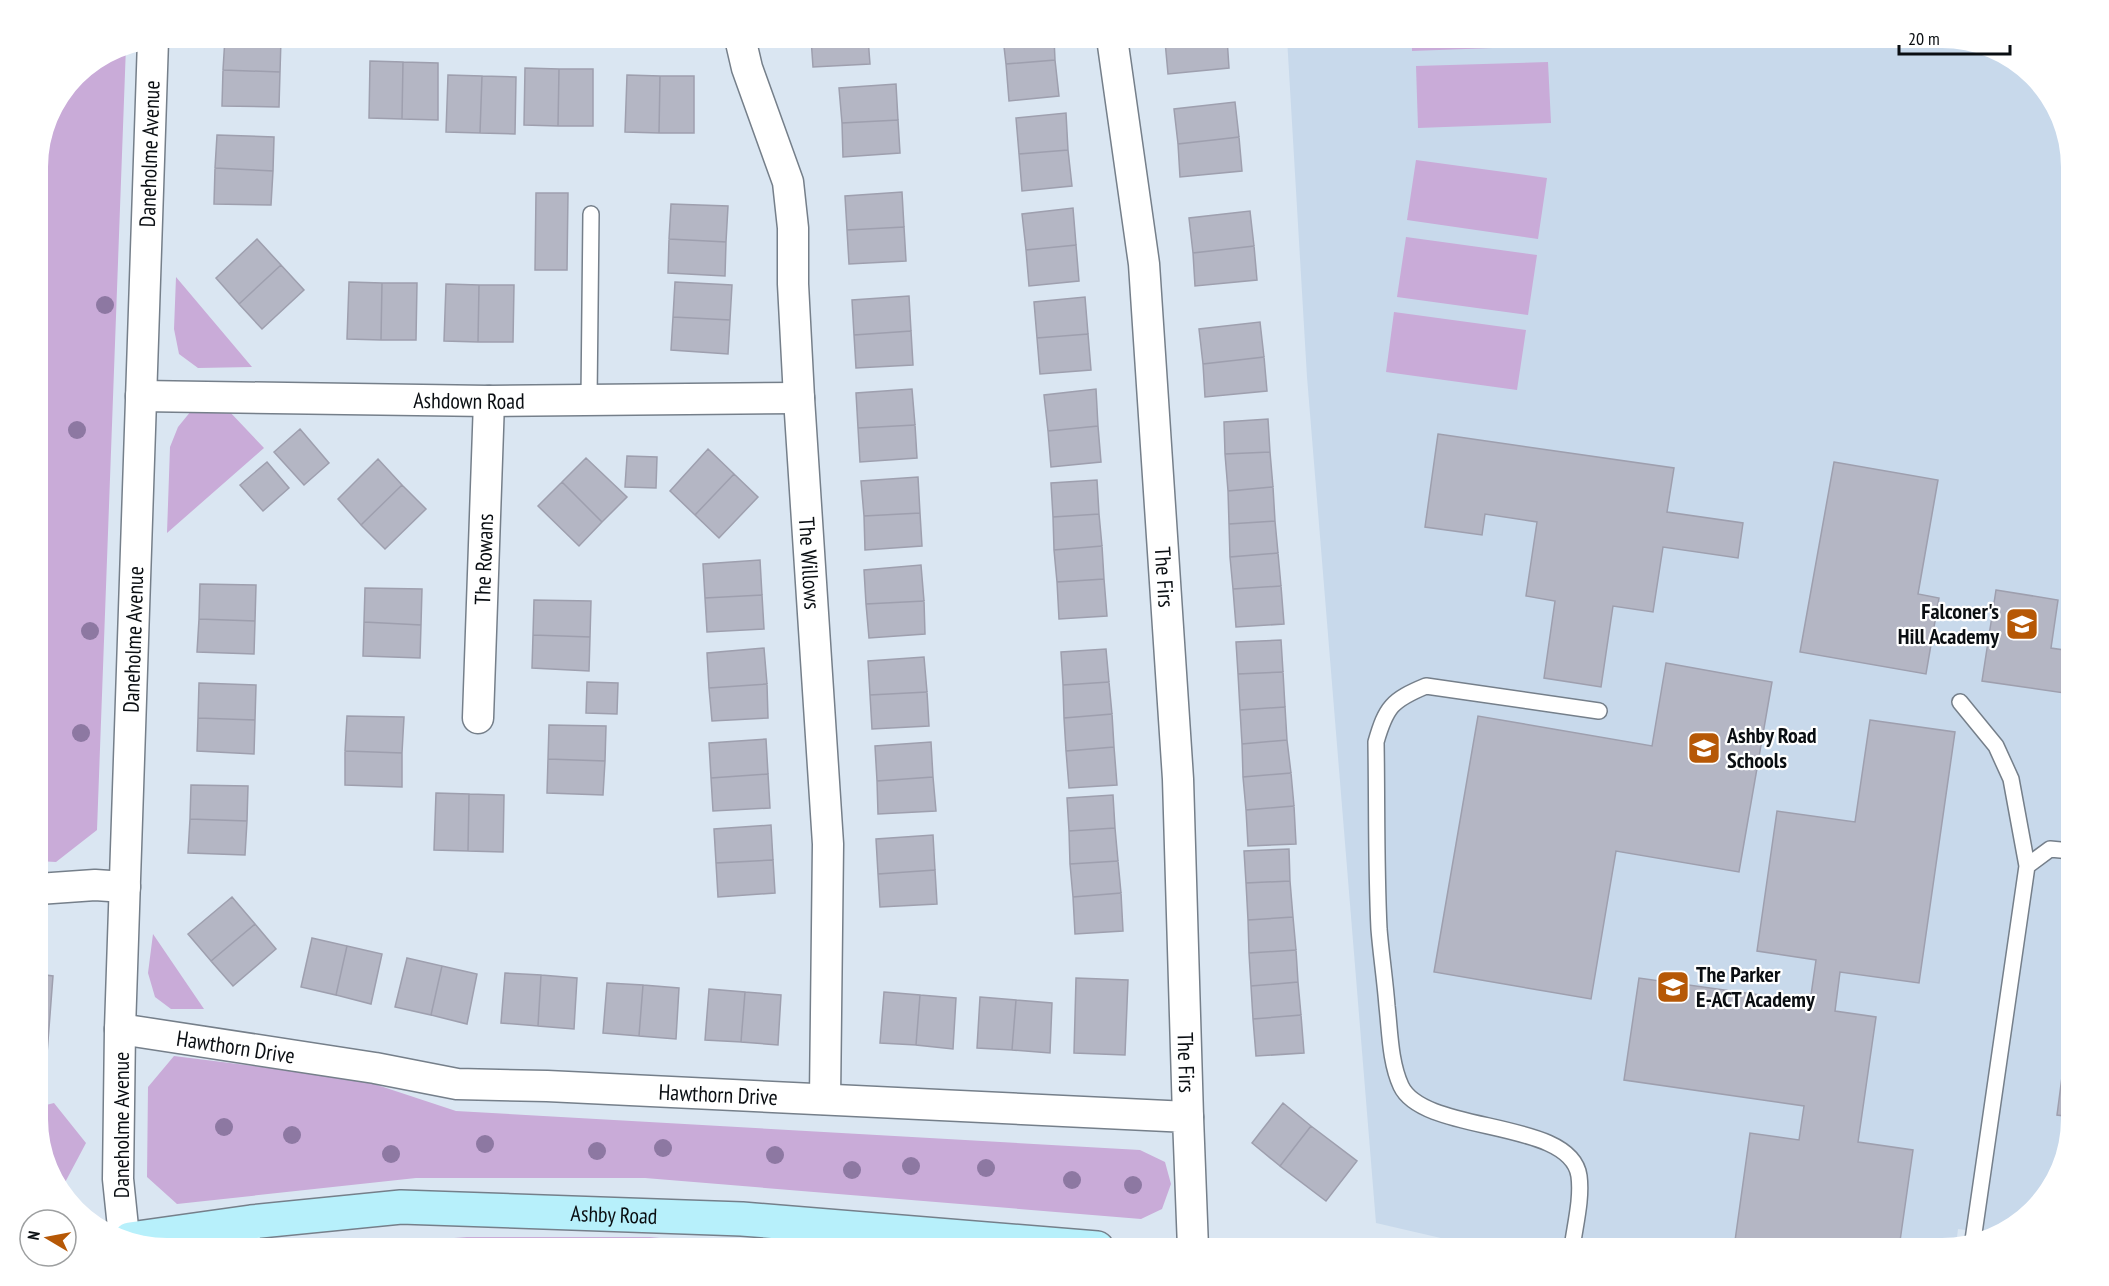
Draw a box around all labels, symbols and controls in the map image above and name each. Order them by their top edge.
scale bar [1899,18,2010,56]
text: 20 m [1908,27,1940,50]
street label: Daneholme Avenue [133,80,166,228]
street label: Ashdown Road [413,386,525,415]
street label: The Rowans [468,513,499,605]
street label: The Willows [793,516,827,610]
street label: The Firs [1149,546,1181,608]
street label: Daneholme Avenue [117,566,149,713]
place label: Falconer's Hill Academy [1898,597,2000,650]
school or university icon: Falconer's Hill Academy [2004,606,2040,642]
place label: Ashby Road Schools [1726,721,1817,774]
school or university icon: Ashby Road Schools [1686,730,1722,766]
place label: The Parker E-ACT Academy [1696,960,1816,1013]
school or university icon: The Parker E-ACT Academy [1655,969,1691,1005]
street label: Hawthorn Drive [175,1024,297,1070]
street label: The Firs [1171,1032,1201,1093]
street label: Daneholme Avenue [107,1052,135,1198]
street label: Hawthorn Drive [658,1077,778,1111]
street label: Ashby Road [570,1199,658,1230]
north arrow [18,1208,78,1268]
text: N [23,1229,44,1241]

